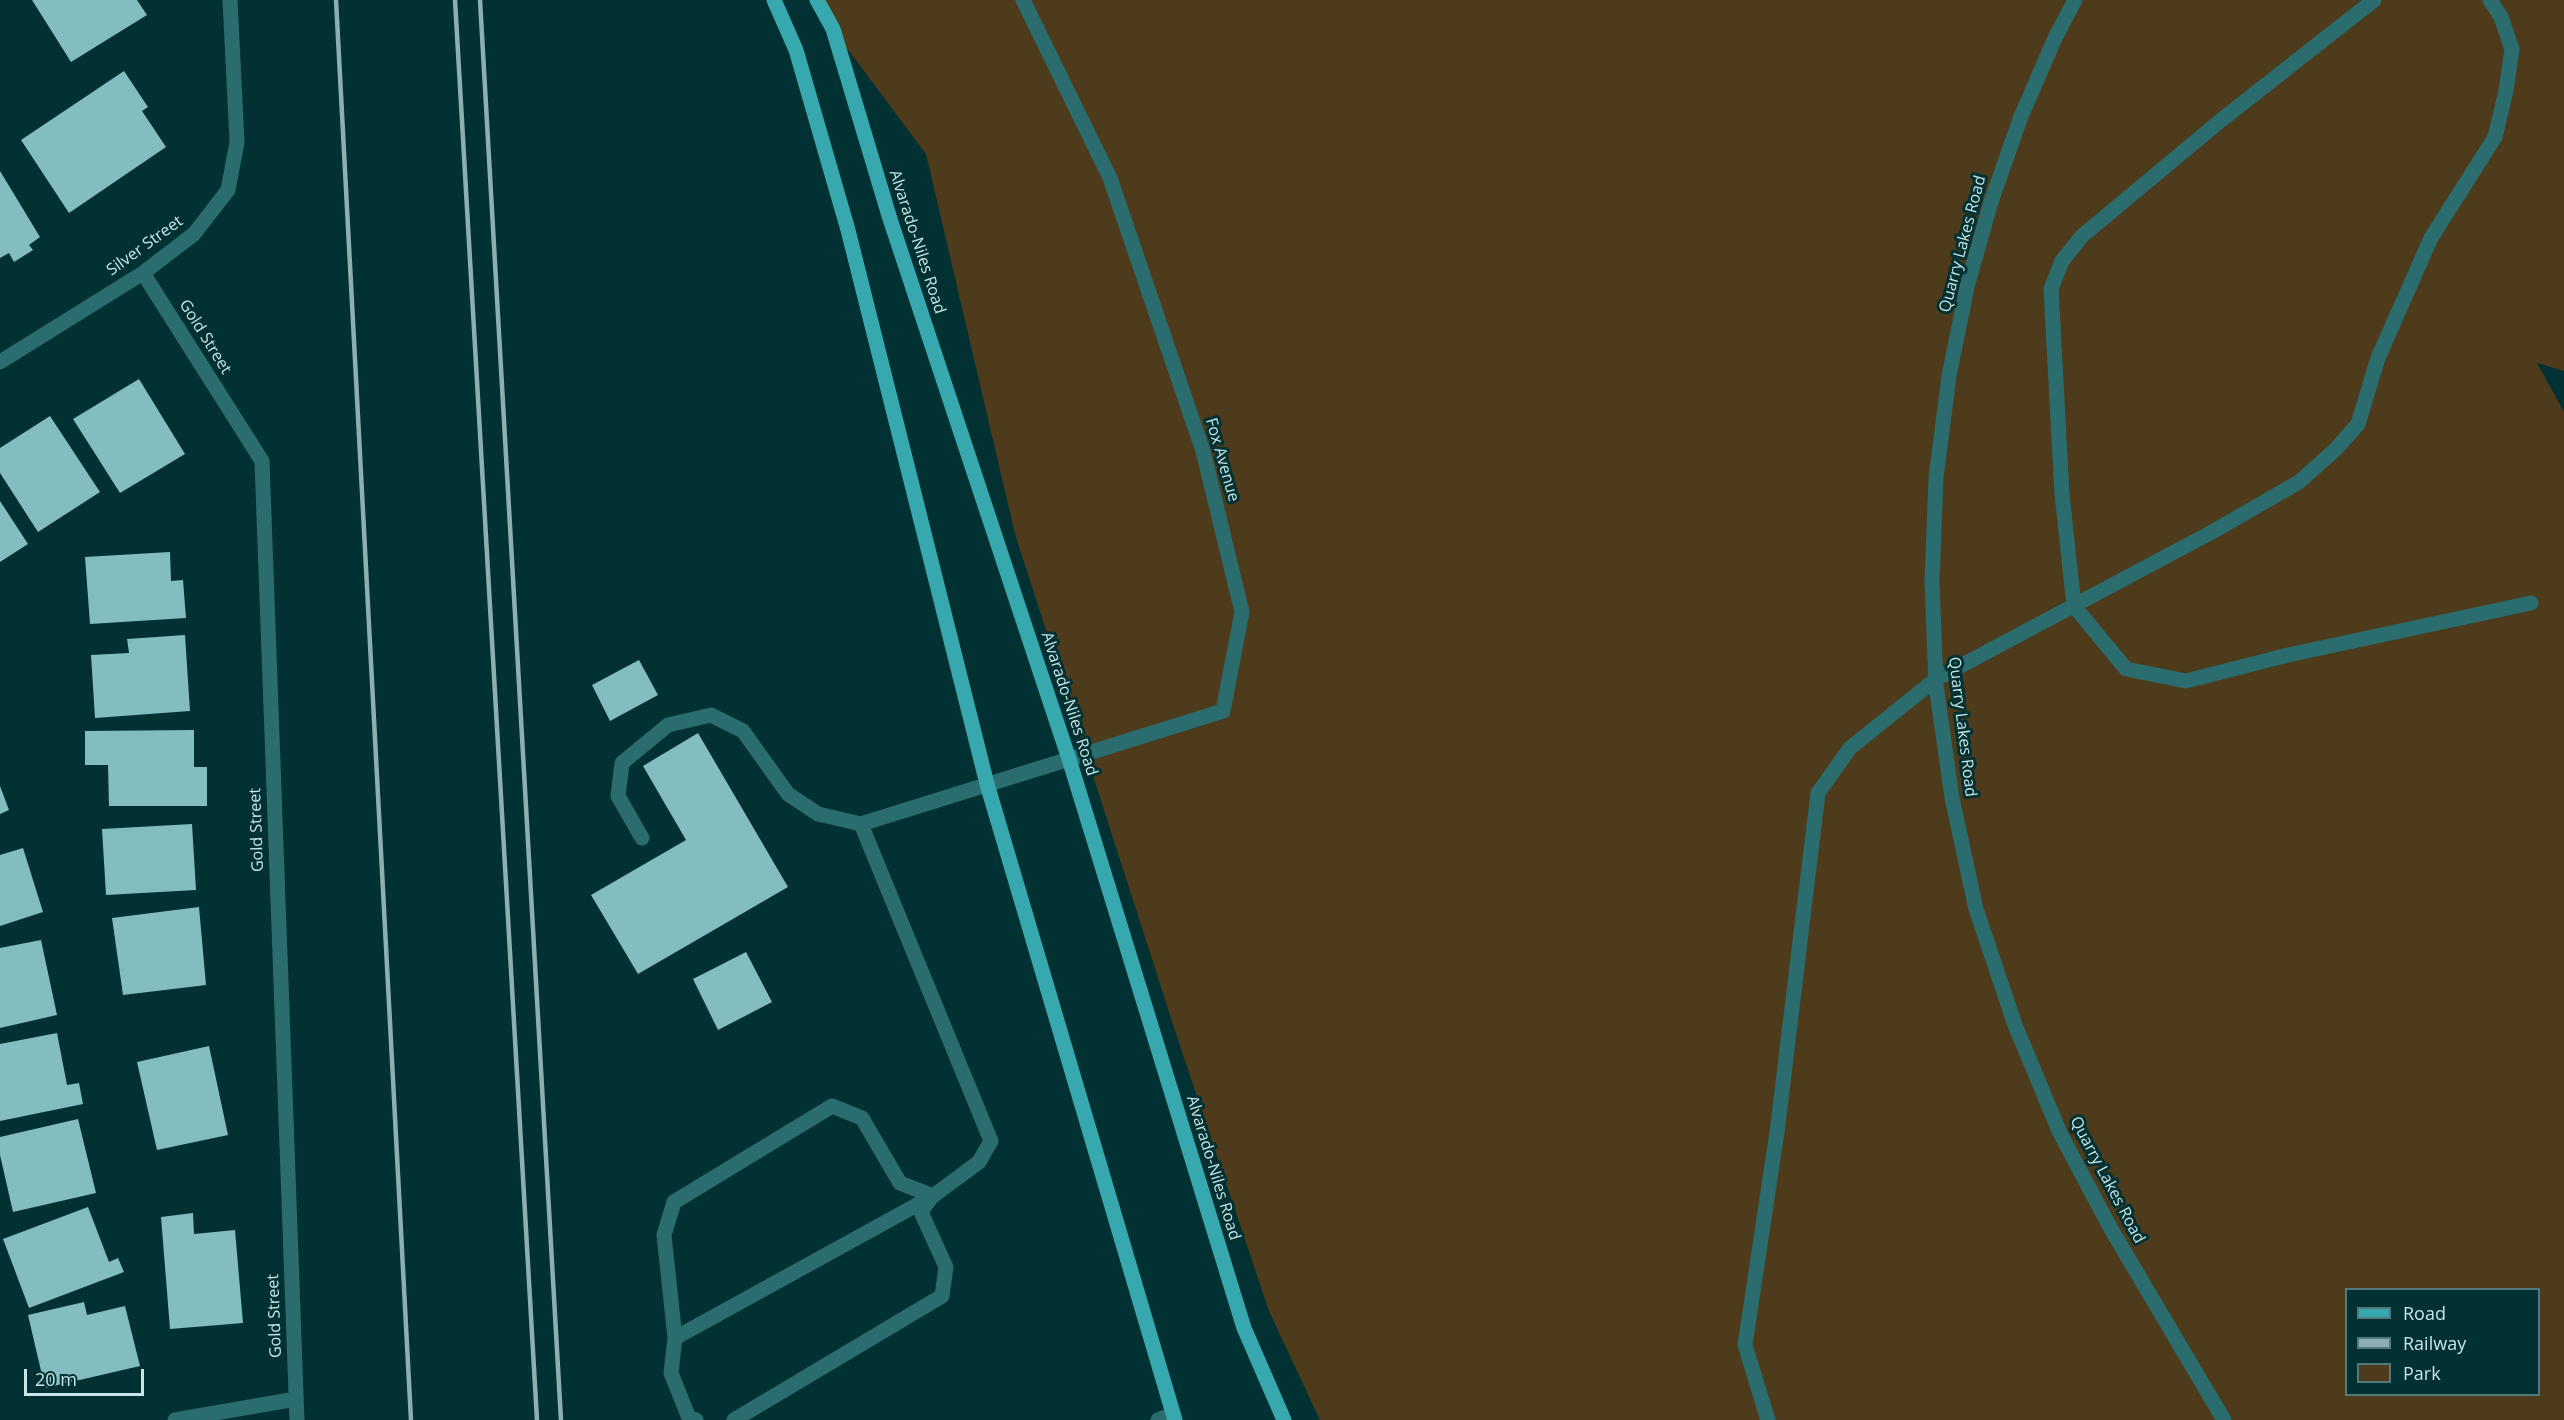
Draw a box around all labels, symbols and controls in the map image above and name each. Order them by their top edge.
street label: Alvarado-Niles Road [885,168,949,316]
street label: Quarry Lakes Road [1935,173,1991,315]
street label: Silver Street [103,212,187,280]
street label: Gold Street [175,296,235,378]
street label: Fox Avenue [1201,416,1243,504]
street label: Alvarado-Niles Road [1037,630,1101,778]
street label: Quarry Lakes Road [1944,656,1980,798]
street label: Gold Street [246,788,268,872]
street label: Alvarado-Niles Road [1182,1093,1244,1243]
street label: Quarry Lakes Road [2065,1113,2149,1247]
street label: Gold Street [264,1274,286,1358]
legend [2345,1288,2540,1396]
text: Road [2403,1301,2446,1325]
text: Railway [2403,1331,2466,1355]
scale bar [27,1357,147,1395]
text: Park [2403,1361,2441,1385]
text: 20 m [35,1367,77,1391]

